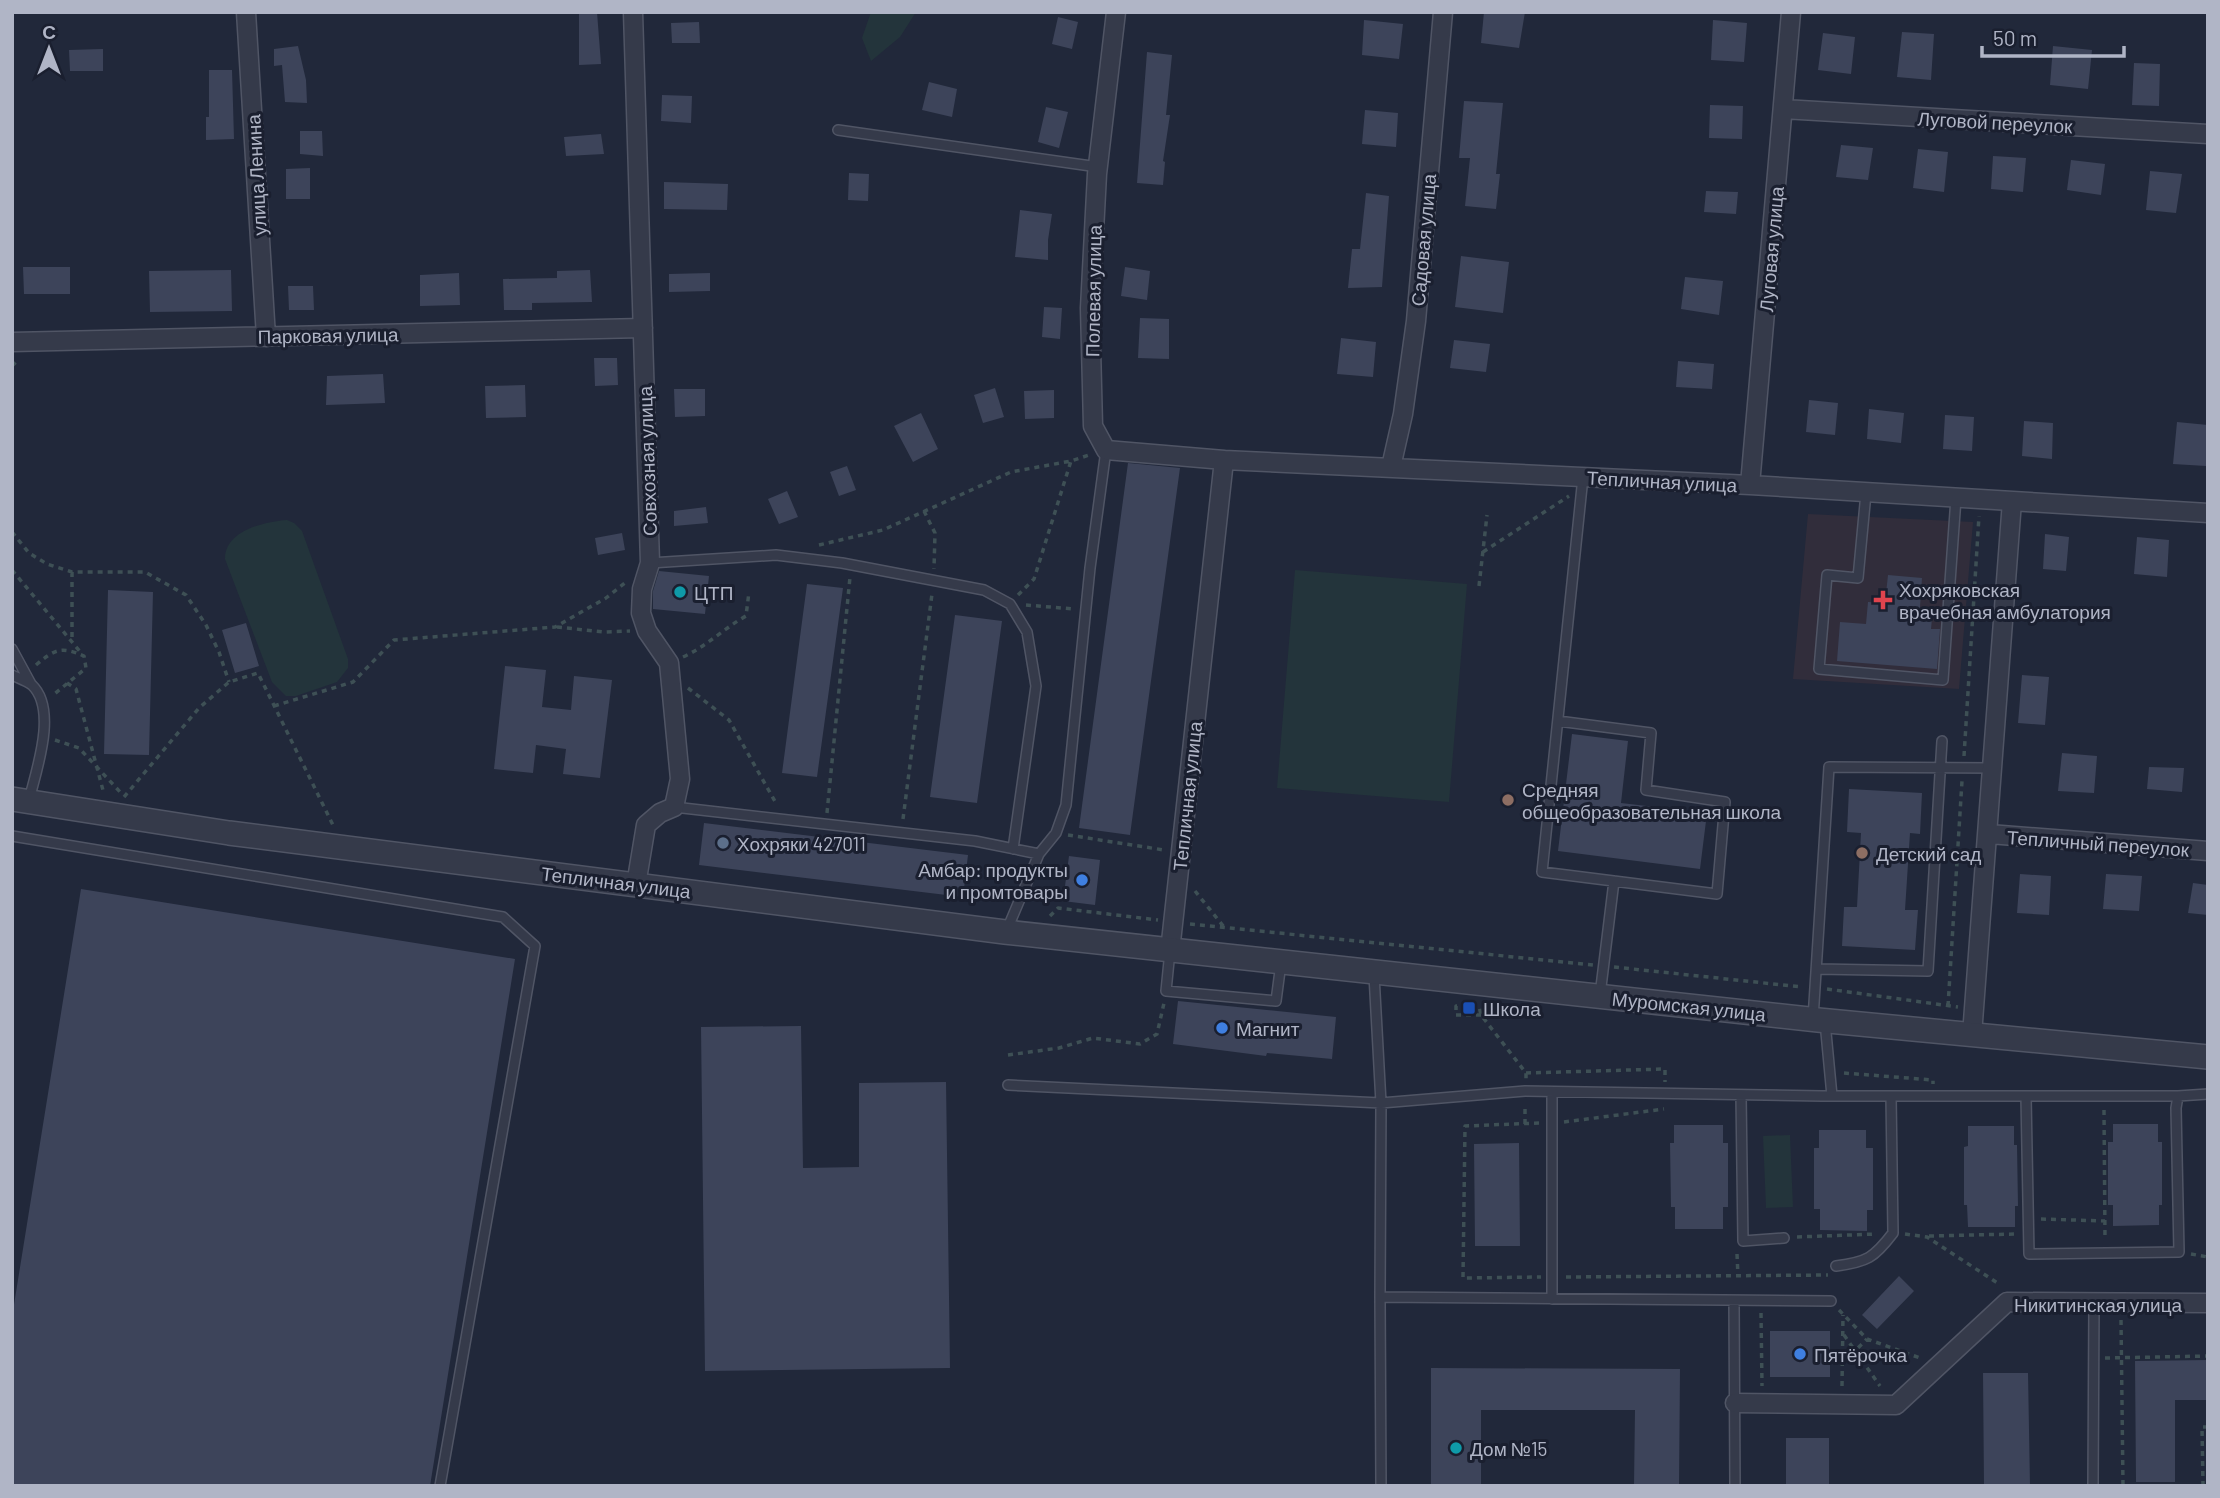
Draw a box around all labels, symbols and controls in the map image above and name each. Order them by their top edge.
north arrow [14,14,84,84]
scale bar [1982,14,2124,58]
text: С [42,20,56,43]
text: 50 m [1993,25,2037,50]
street label: Луговой переулок [1917,106,2074,138]
street label: улица Ленина [241,113,271,236]
street label: Садовая улица [1406,172,1440,307]
street label: Луговая улица [1754,185,1788,313]
street label: Полевая улица [1080,224,1106,357]
street label: Парковая улица [257,322,399,348]
street label: Совхозная улица [633,385,661,536]
street label: Тепличная улица [1586,466,1738,496]
place label: Хохряковская врачебная амбулатория [1899,578,2111,623]
place label: ЦТП [694,581,733,604]
marker: ЦТП [672,584,688,600]
marker: Хохряковская врачебная амбулатория [1873,590,1893,610]
street label: Тепличная улица [1168,720,1206,872]
place label: Средняя общеобразовательная школа [1522,778,1781,823]
marker: Средняя общеобразовательная школа [1500,792,1516,808]
street label: Тепличный переулок [2006,825,2191,861]
place label: Хохряки 427011 [737,832,866,855]
marker: Хохряки 427011 [715,835,731,851]
place label: Детский сад [1876,842,1981,865]
marker: Детский сад [1854,845,1870,861]
place label: Амбар: продукты и промтовары [918,858,1068,903]
street label: Тепличная улица [540,861,692,903]
marker: Амбар: продукты и промтовары [1074,872,1090,888]
street label: Муромская улица [1611,986,1768,1026]
place label: Школа [1483,997,1541,1020]
marker: Школа [1461,1000,1477,1016]
place label: Магнит [1236,1017,1300,1040]
marker: Магнит [1214,1020,1230,1036]
street label: Никитинская улица [2014,1293,2183,1316]
place label: Пятёрочка [1814,1343,1908,1366]
marker: Пятёрочка [1792,1346,1808,1362]
place label: Дом №15 [1470,1437,1547,1460]
marker: Дом №15 [1448,1440,1464,1456]

